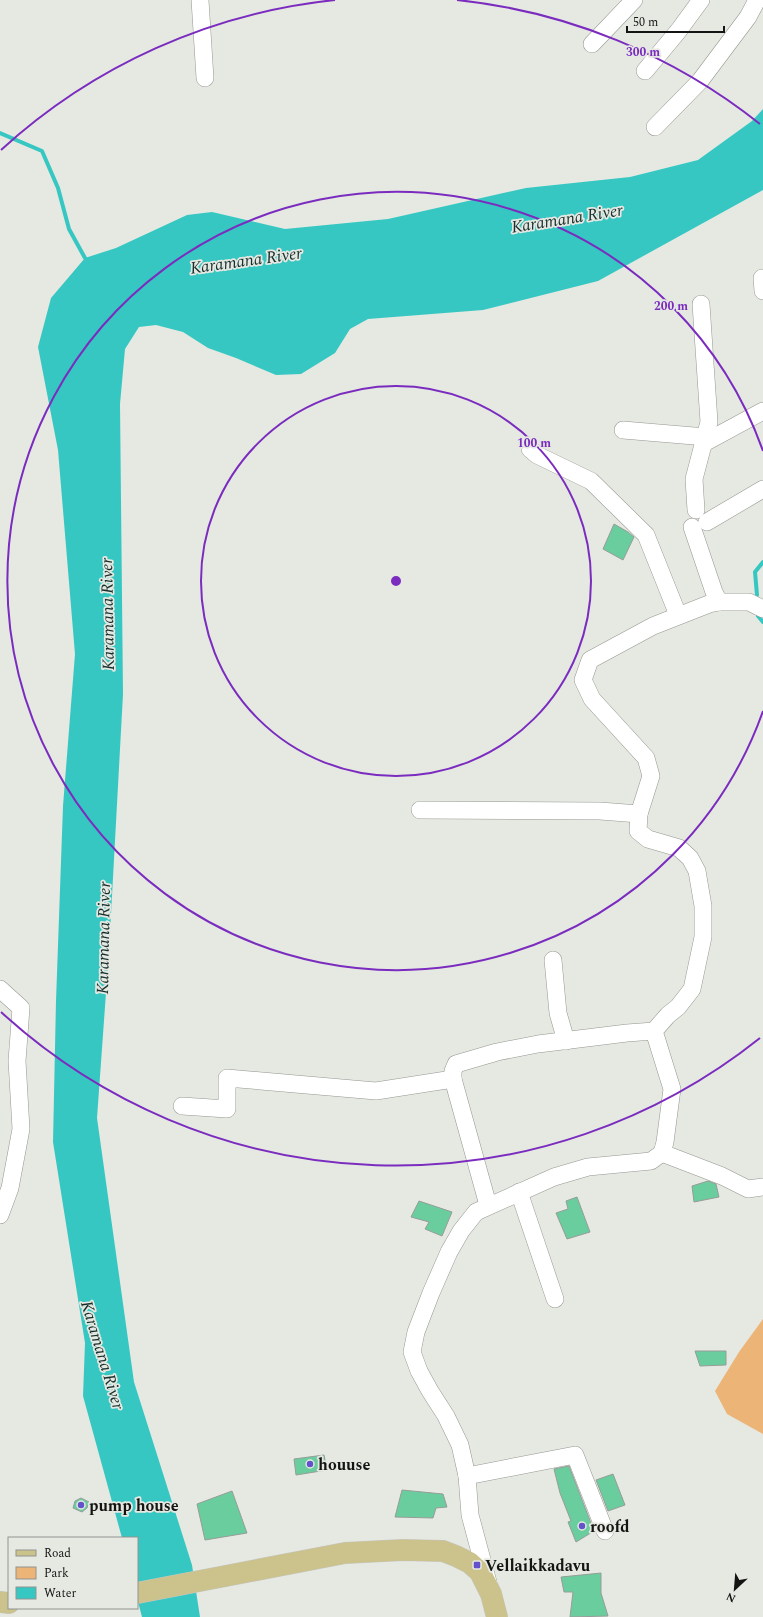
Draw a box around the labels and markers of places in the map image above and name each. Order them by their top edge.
centre of rings [389,574,403,588]
place label: houuse [318,1453,371,1477]
marker: houuse [305,1459,315,1469]
place label: pump house [89,1494,179,1518]
marker: pump house [76,1500,86,1510]
place label: roofd [590,1515,630,1539]
marker: roofd [577,1521,587,1531]
place label: Vellaikkadavu [485,1554,591,1578]
marker: Vellaikkadavu [472,1560,482,1570]

